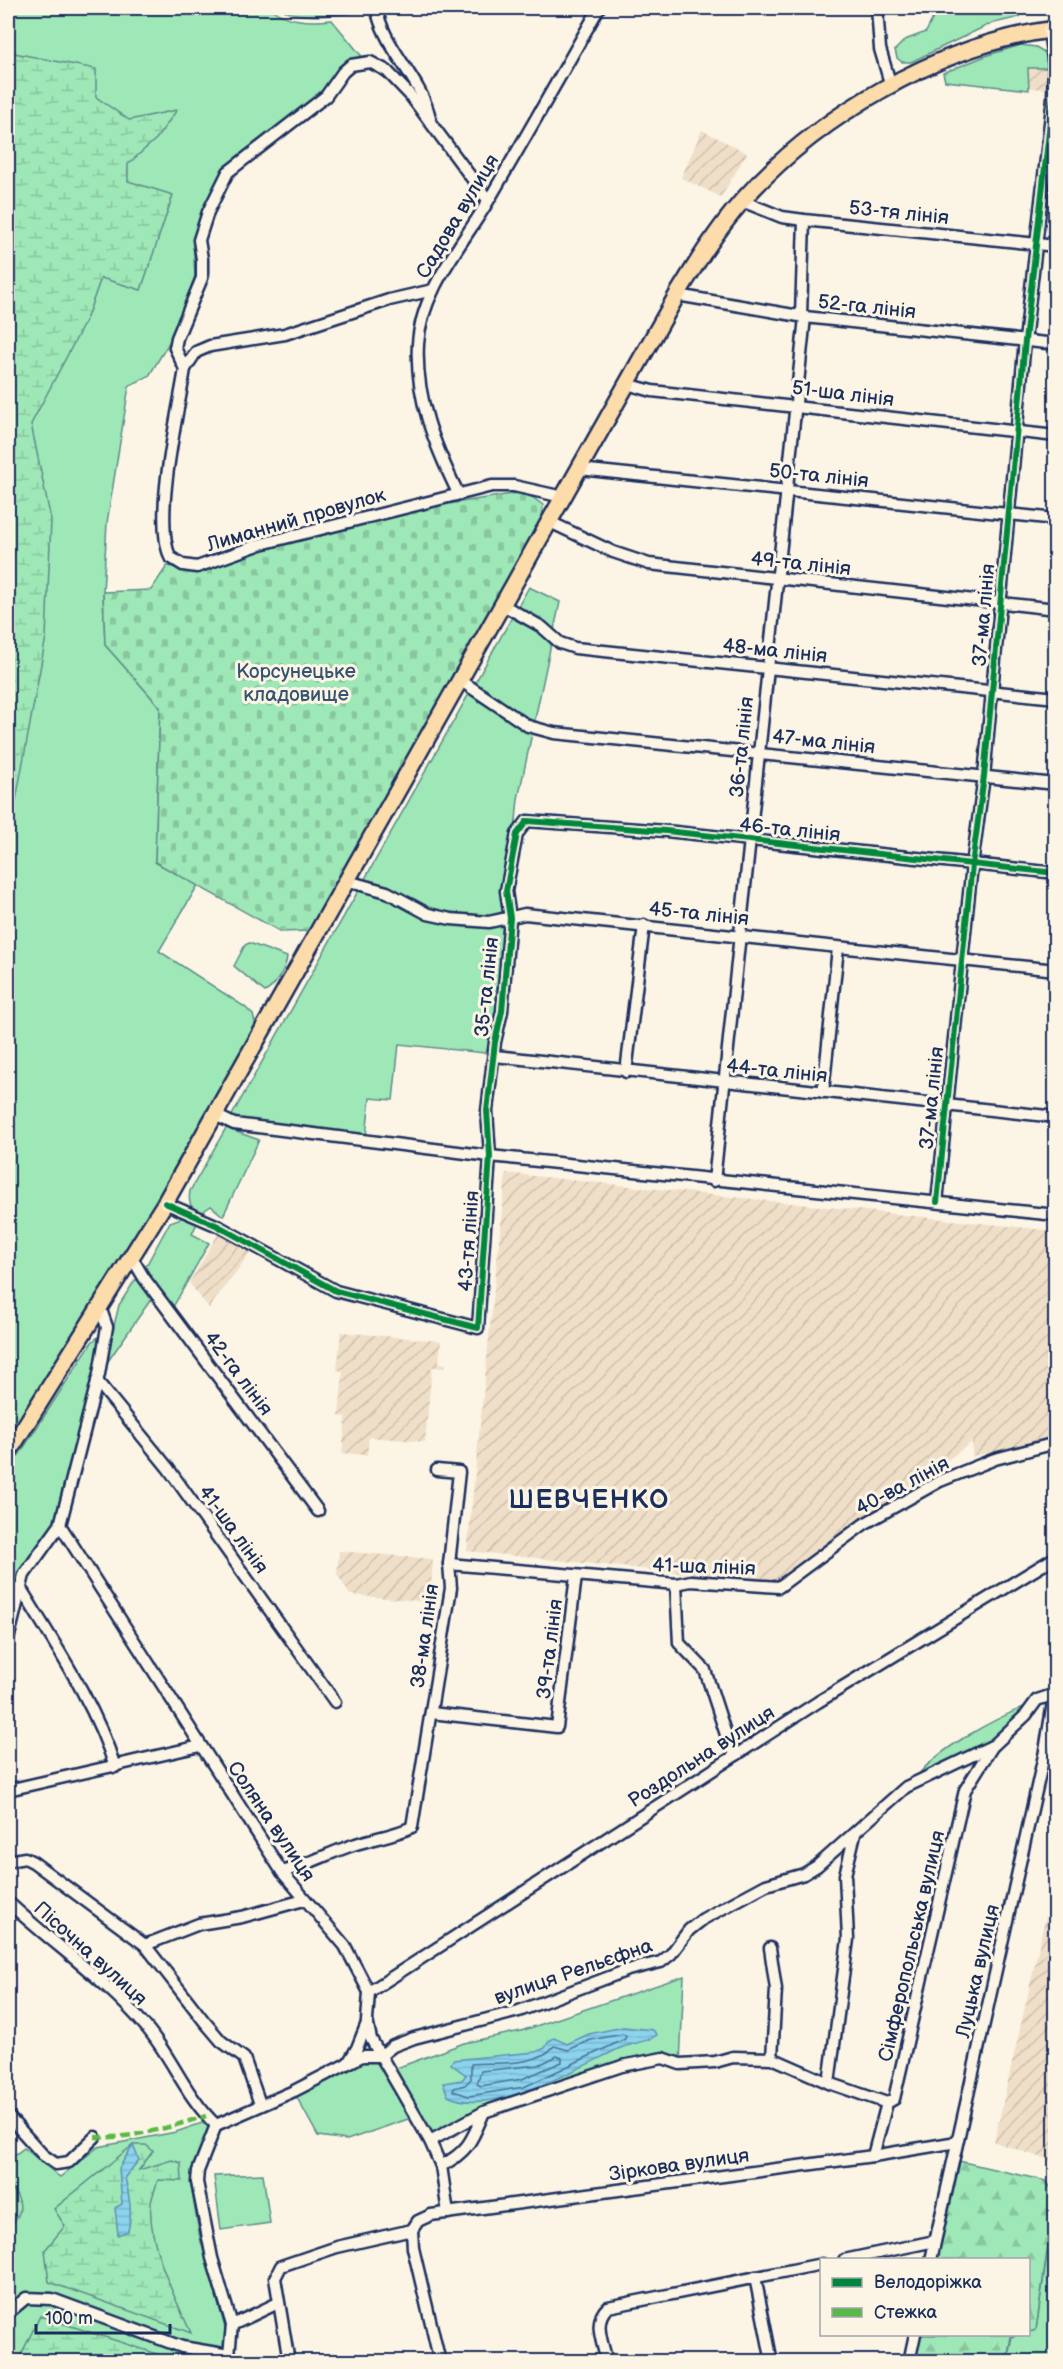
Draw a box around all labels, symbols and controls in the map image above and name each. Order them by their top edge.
street label: Садова вулиця [411,150,504,283]
street label: 53-тя лінія [848,196,950,230]
street label: 52-га лінія [817,290,917,324]
street label: 51-ша лінія [790,376,895,412]
street label: 50-та лінія [768,459,870,493]
street label: Лиманний провулок [203,483,389,557]
street label: 49-та лінія [750,547,852,581]
street label: 37-ма лінія [968,563,1000,668]
street label: 48-ма лінія [721,634,828,668]
park label: Корсунецьке кладовище [236,660,356,707]
street label: 36-та лінія [725,695,759,799]
street label: 47-ма лінія [771,725,877,759]
street label: 46-та лінія [738,813,842,847]
street label: 45-та лінія [648,897,750,931]
street label: 35-та лінія [470,936,504,1038]
street label: 37-ма лінія [915,1045,949,1151]
street label: 44-та лінія [725,1054,829,1088]
street label: 43-тя лінія [453,1190,484,1292]
street label: 42-га лінія [199,1327,278,1421]
street label: 40-ва лінія [852,1451,953,1521]
street label: 41-ша лінія [193,1481,273,1579]
district label: ШЕВЧЕНКО [508,1485,670,1516]
street label: 41-ша лінія [652,1553,756,1581]
street label: 38-ма лінія [406,1582,444,1690]
street label: 39-та лінія [532,1598,568,1701]
street label: Роздольна вулиця [624,1701,779,1813]
street label: Соляна вулиця [222,1757,320,1886]
street label: Сімферопольська вулиця [874,1828,950,2064]
street label: Пісочна вулиця [29,1897,152,2011]
street label: Луцька вулиця [951,1902,1005,2041]
street label: вулиця Рельєфна [491,1934,656,2010]
street label: Зіркова вулиця [607,2143,751,2187]
legend [820,2258,1030,2336]
text: Велодоріжка [874,2272,982,2293]
scale bar [36,2297,170,2335]
text: Стежка [874,2302,937,2323]
text: 100 m [45,2308,93,2329]

